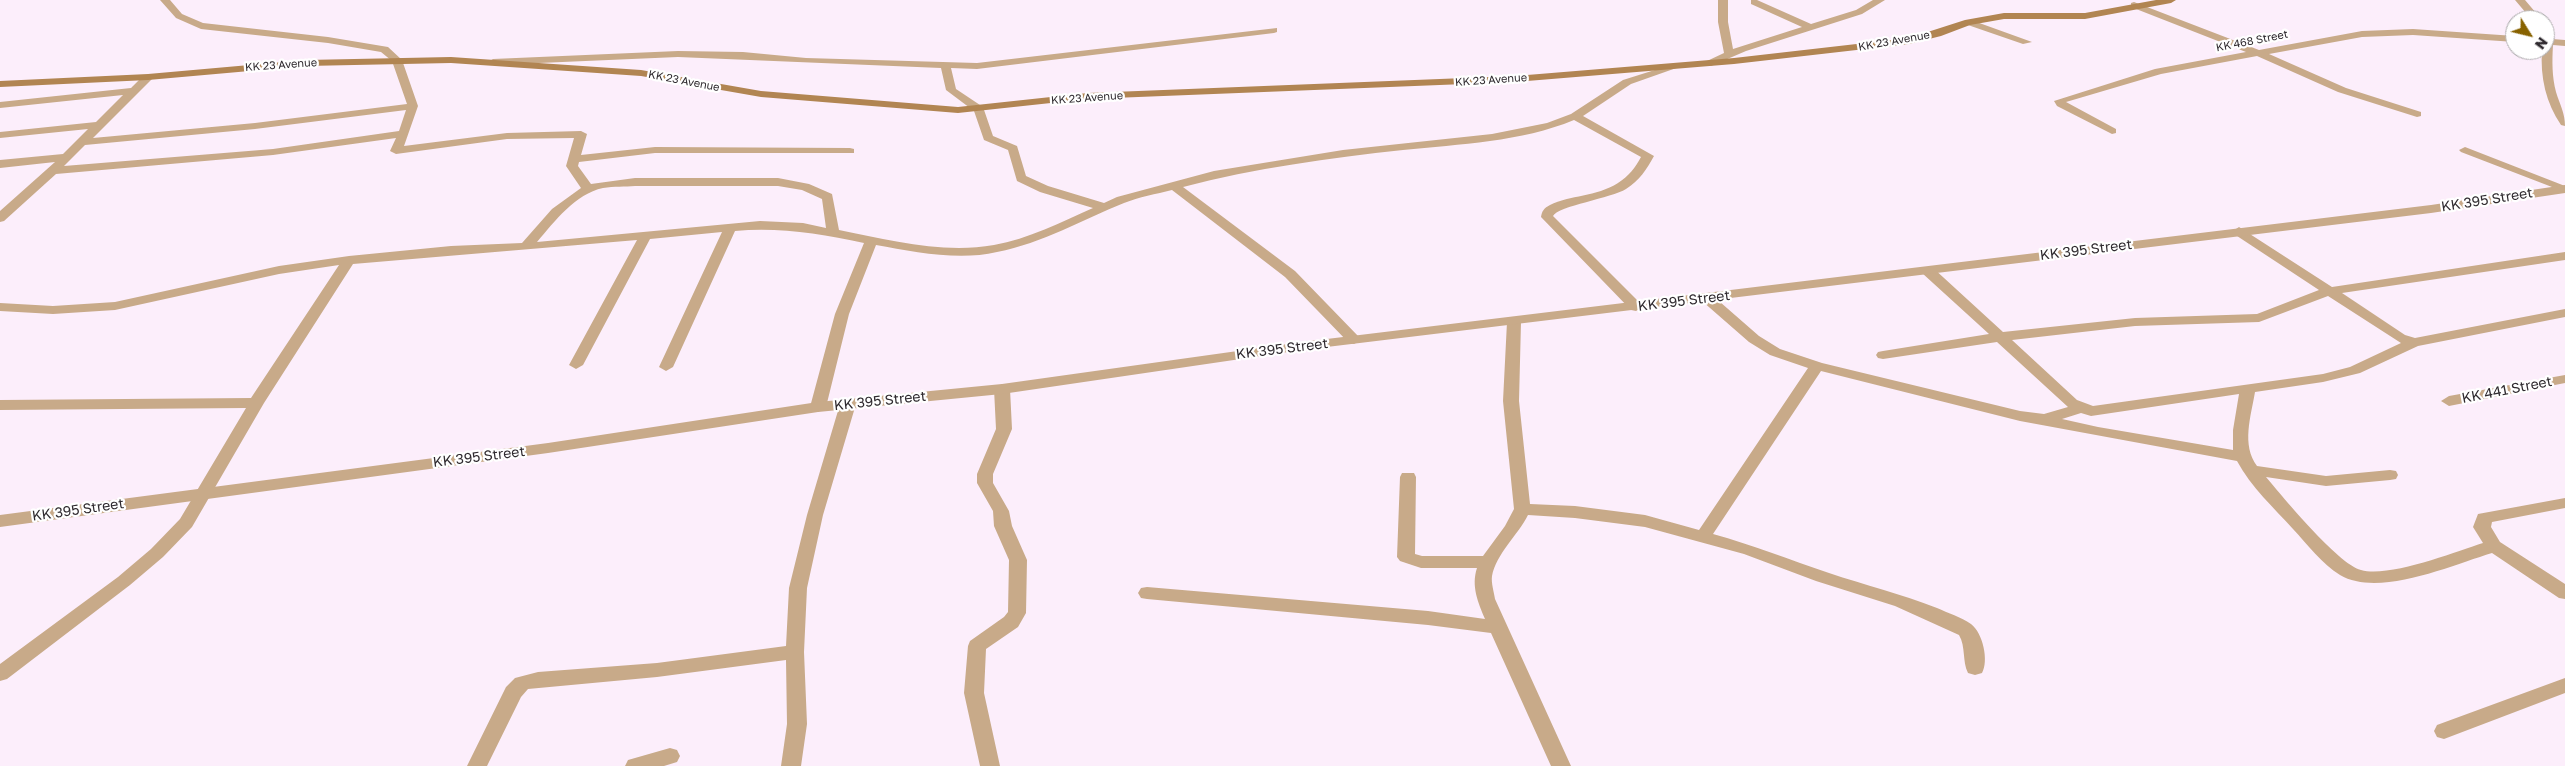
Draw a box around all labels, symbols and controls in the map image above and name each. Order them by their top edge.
north arrow [2505,10,2555,60]
street label: KK 23 Avenue [1857,28,1931,54]
street label: KK 468 Street [2215,28,2289,54]
text: N [2532,34,2552,53]
street label: KK 23 Avenue [244,56,318,74]
street label: KK 23 Avenue [647,68,721,94]
street label: KK 23 Avenue [1454,71,1528,89]
street label: KK 23 Avenue [1050,89,1124,107]
street label: KK 395 Street [2440,184,2534,216]
street label: KK 395 Street [2039,236,2133,264]
street label: KK 395 Street [1637,287,1731,315]
street label: KK 395 Street [1235,335,1329,363]
street label: KK 441 Street [2460,373,2554,407]
street label: KK 395 Street [833,388,927,414]
street label: KK 395 Street [432,443,526,471]
street label: KK 395 Street [31,495,125,525]

